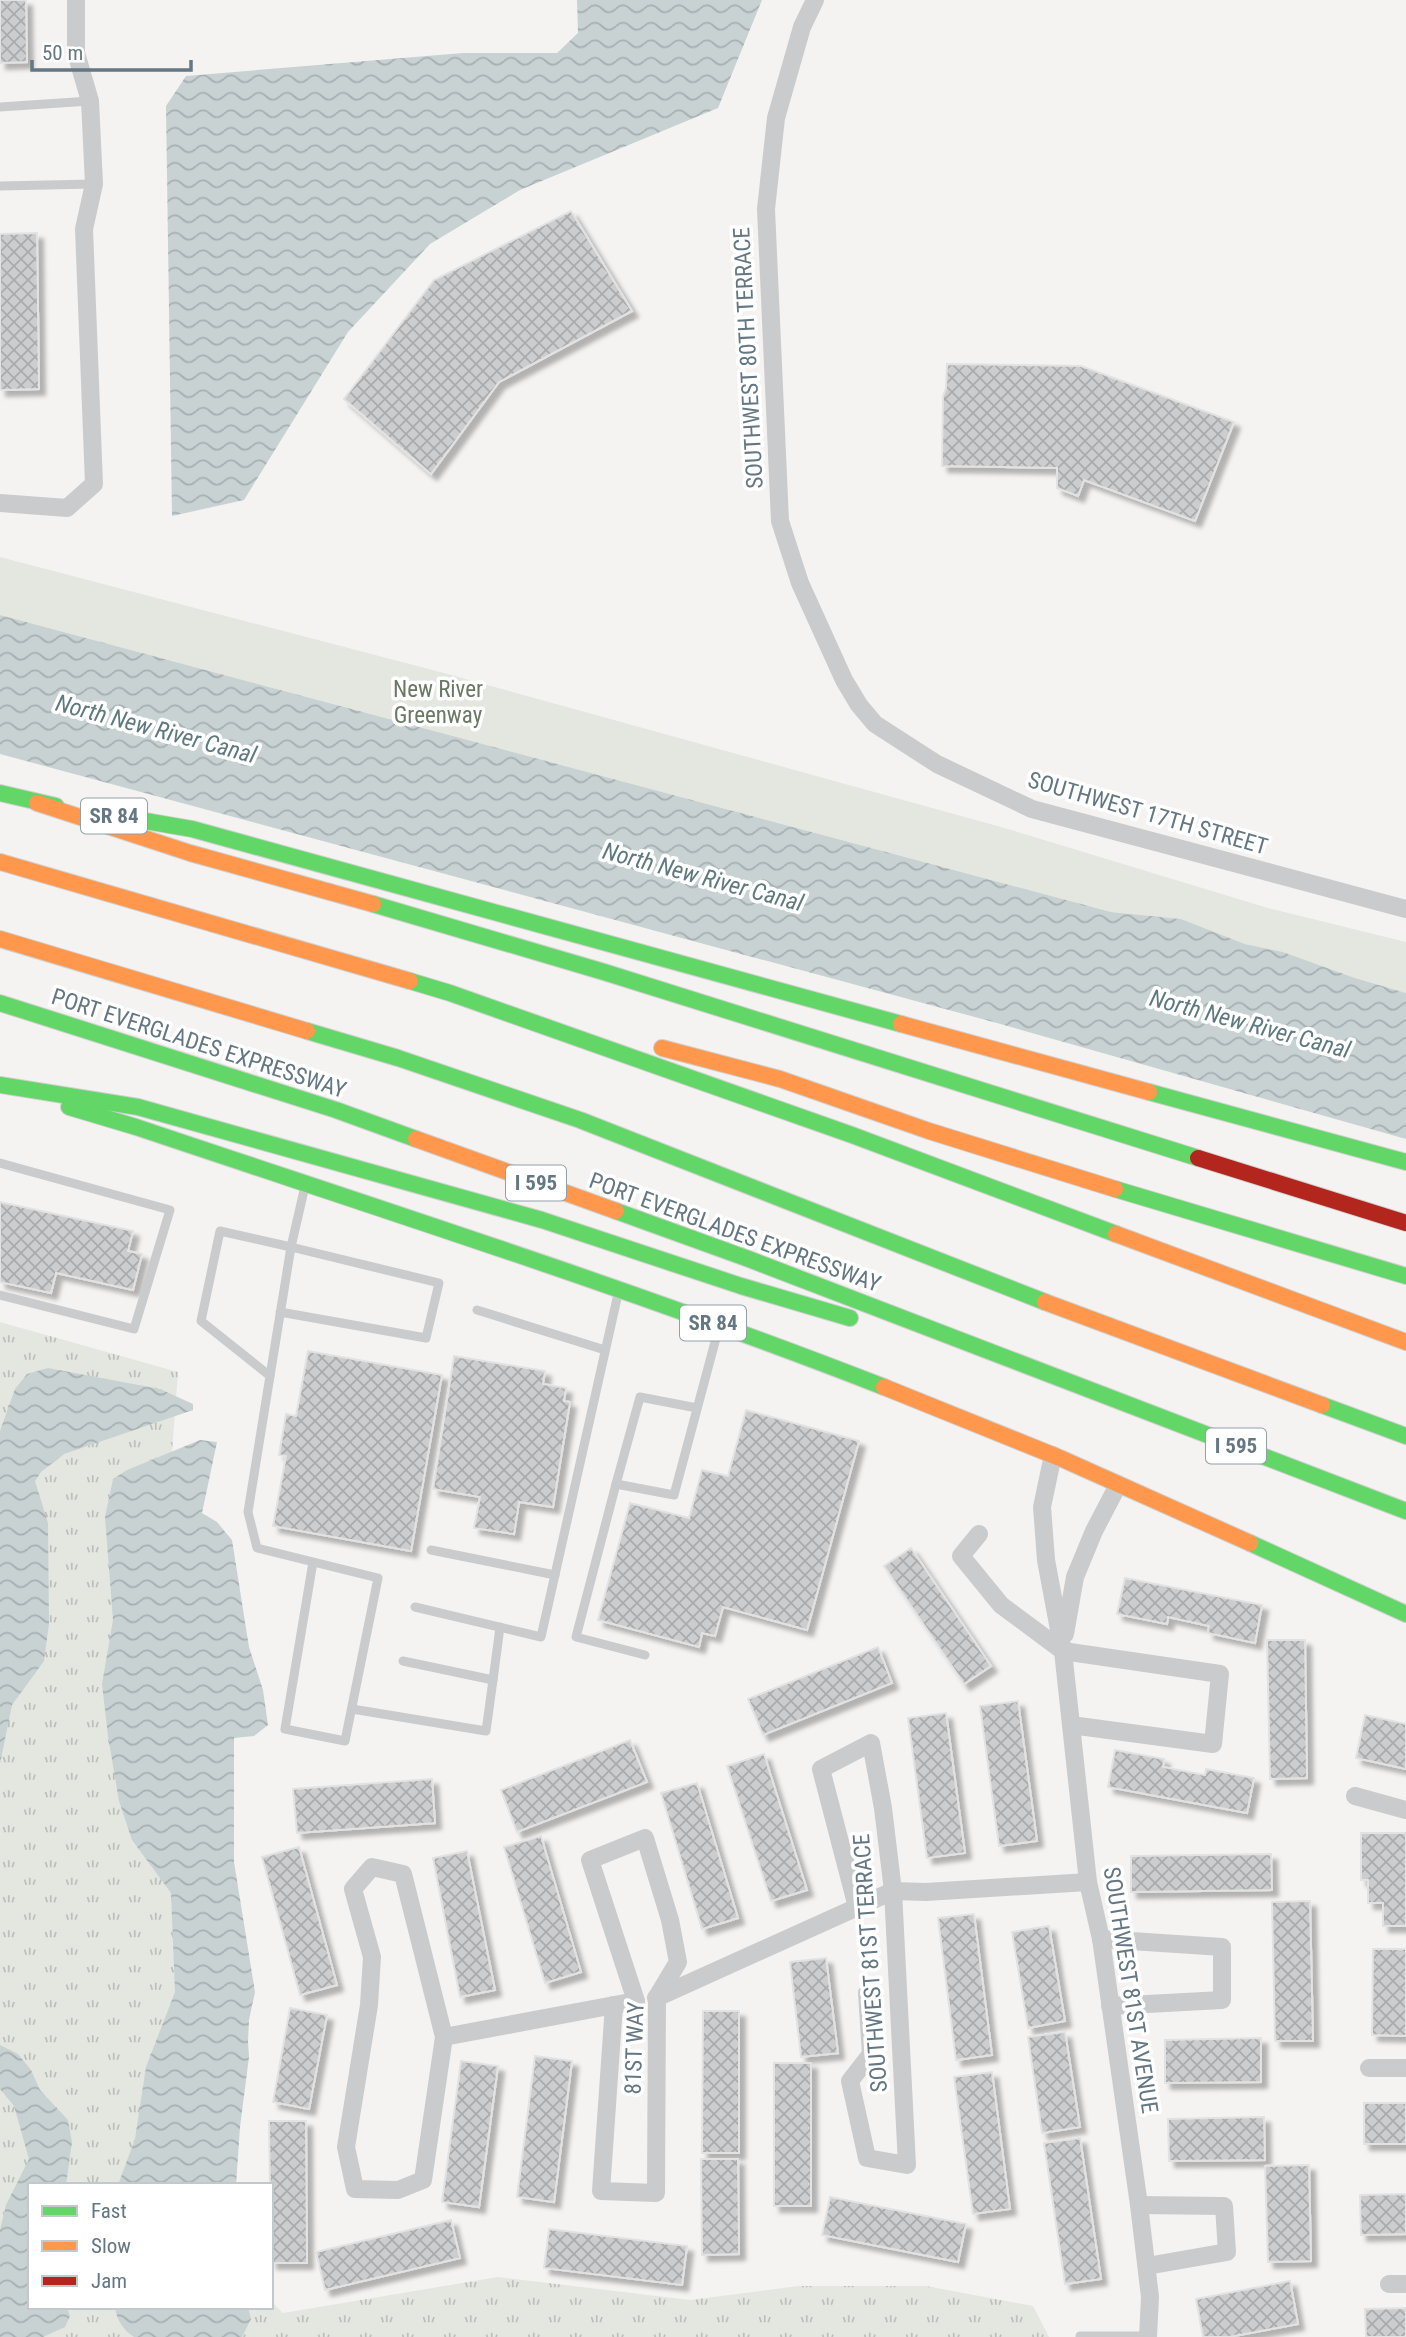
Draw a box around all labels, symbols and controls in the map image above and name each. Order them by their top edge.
scale bar [32,28,191,72]
text: 50 m [42,41,83,65]
street label: SOUTHWEST 80TH TERRACE [728,227,769,489]
park label: New River Greenway [393,676,483,729]
water label: North New River Canal [53,689,260,769]
street label: SOUTHWEST 17TH STREET [1025,766,1271,861]
road number: SR 84 [81,798,147,834]
water label: North New River Canal [600,837,807,917]
street label: PORT EVERGLADES EXPRESSWAY [48,983,350,1104]
water label: North New River Canal [1147,984,1354,1064]
road number: I 595 [506,1166,566,1200]
street label: PORT EVERGLADES EXPRESSWAY [585,1167,884,1298]
road number: SR 84 [680,1306,746,1340]
road number: I 595 [1206,1428,1266,1464]
street label: SOUTHWEST 81ST TERRACE [848,1833,893,2093]
street label: SOUTHWEST 81ST AVENUE [1098,1865,1163,2115]
street label: 81ST WAY [619,2001,650,2095]
legend [28,2183,273,2309]
text: Fast [91,2199,127,2223]
text: Slow [91,2234,131,2258]
text: Jam [91,2269,127,2293]

